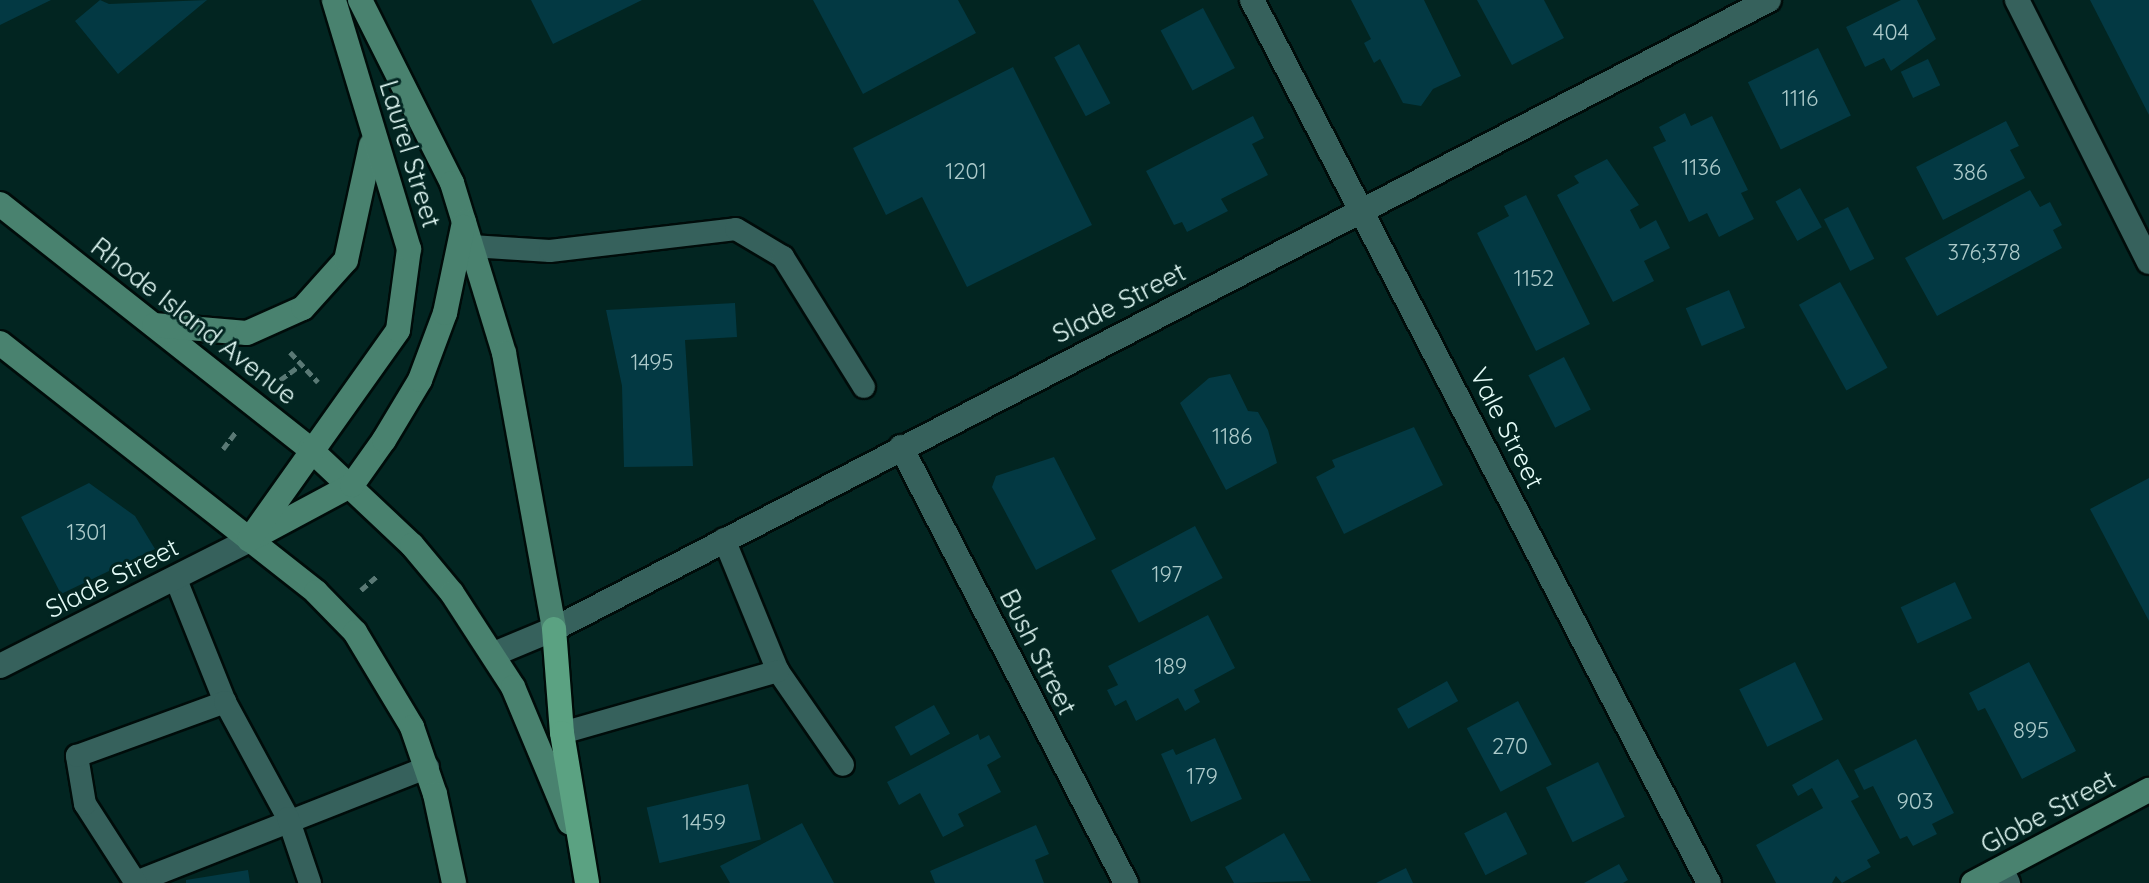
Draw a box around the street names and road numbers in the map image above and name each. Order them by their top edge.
street label: Laurel Street [373,77,447,231]
street label: Rhode Island Avenue [85,231,303,411]
street label: Slade Street [1047,256,1191,350]
street label: Vale Street [1463,362,1551,494]
street label: Slade Street [40,531,184,625]
street label: Bush Street [993,584,1083,720]
street label: Globe Street [1975,763,2121,861]

